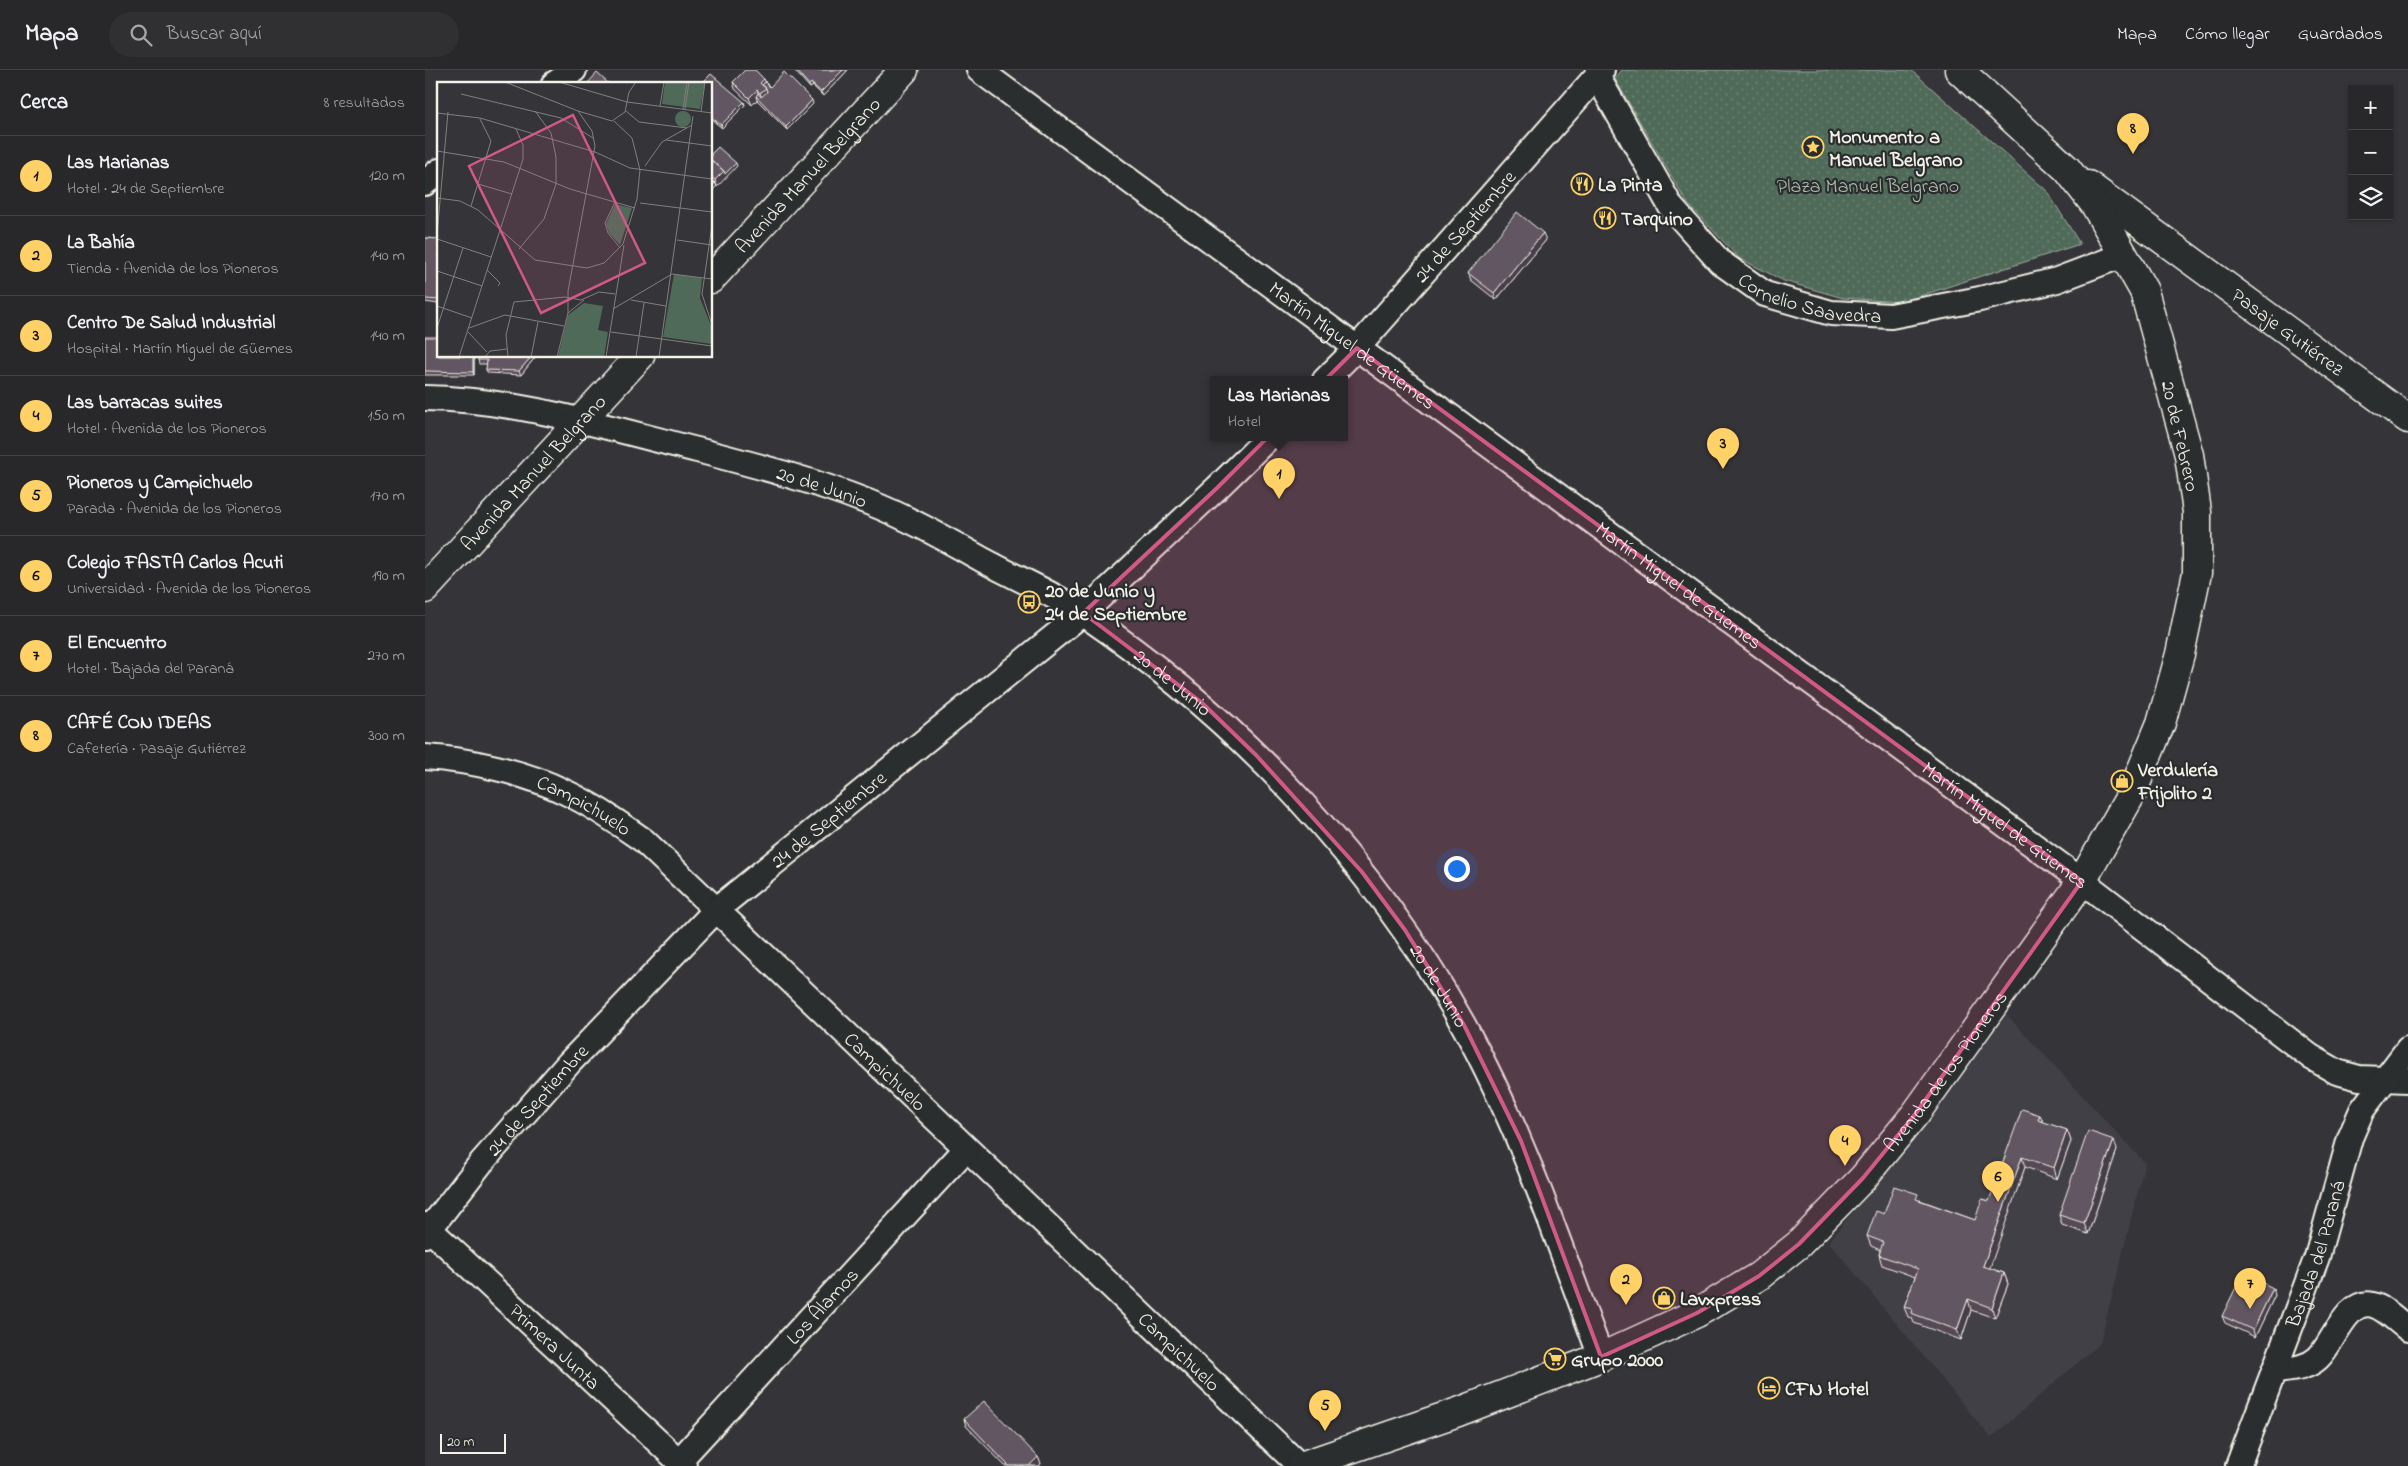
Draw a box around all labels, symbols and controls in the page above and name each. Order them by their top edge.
search box [109,12,459,57]
text: Mapa [25,17,79,52]
icon: search [127,21,155,49]
text: Buscar aquí [167,21,262,48]
text: Mapa [2117,22,2157,48]
text: Cómo llegar [2185,22,2270,48]
text: Guardados [2298,22,2383,48]
inset map [437,82,713,358]
map controls [2348,85,2393,220]
button: + [2348,85,2393,130]
text: Cerca [20,88,68,118]
text: 8 resultados [323,91,405,115]
street label: Avenida Manuel Belgrano [729,92,889,261]
pin: 8 [2117,113,2149,154]
place label: Monumento a Manuel Belgrano [1829,124,1963,177]
button: − [2348,130,2393,175]
place icon: Monumento a Manuel Belgrano [1801,135,1825,159]
text: Las Marianas [67,150,169,177]
text: 1 [33,164,39,188]
text: 120 m [369,164,405,188]
street label: 24 de Septiembre [1409,165,1524,290]
restaurant icon: La Pinta [1570,172,1594,196]
place label: La Pinta [1598,172,1663,201]
park label: Plaza Manuel Belgrano [1777,173,1959,203]
button: layers [2348,175,2393,220]
text: Hotel · 24 de Septiembre [67,177,225,201]
restaurant icon: Tarquino [1593,206,1617,230]
place label: Tarquino [1621,206,1693,235]
text: La Bahía [67,230,135,257]
text: 2 [32,244,40,268]
text: 140 m [370,244,405,268]
text: Tienda · Avenida de los Pioneros [67,257,279,281]
street label: Cornelio Saavedra [1731,267,1882,332]
street label: Martín Miguel de Güemes [1262,276,1441,418]
street label: Pasaje Gutiérrez [2224,282,2350,385]
text: Centro De Salud Industrial [67,310,275,337]
text: 3 [33,324,39,348]
text: 140 m [370,324,405,348]
text: Hospital · Martín Miguel de Güemes [67,337,293,361]
popup [1210,376,1348,441]
street label: 20 de Febrero [2152,378,2205,495]
text: Las Marianas [1228,383,1330,410]
street label: Avenida Manuel Belgrano [455,389,614,559]
text: Las barracas suites [67,390,223,417]
text: 4 [33,404,39,428]
text: 150 m [367,404,405,428]
text: Hotel [1228,410,1261,434]
text: Hotel · Avenida de los Pioneros [67,417,267,441]
pin: 3 [1707,428,1739,469]
pin: 1 [1263,458,1295,499]
street label: 20 de Junio [773,460,871,517]
text: Pioneros y Campichuelo [67,470,253,497]
text: 5 [31,484,41,508]
text: 170 m [370,484,405,508]
text: Parada · Avenida de los Pioneros [67,497,282,521]
street label: Martín Miguel de Güemes [1588,516,1767,658]
text: Colegio FASTA Carlos Acuti [67,550,283,577]
text: 6 [32,564,40,588]
text: 190 m [372,564,405,588]
text: Universidad · Avenida de los Pioneros [67,577,311,601]
place label: 20 de Junio y 24 de Septiembre [1044,578,1188,630]
bus stop icon: 20 de Junio y 24 de Septiembre [1017,590,1041,614]
text: El Encuentro [67,630,167,657]
street label: 20 de Junio [1126,643,1217,725]
text: 7 [33,644,39,668]
text: 270 m [367,644,405,668]
text: Hotel · Bajada del Paraná [67,657,234,681]
text: CAFÉ CON IDEAS [67,710,211,737]
text: 8 [33,724,39,748]
text: 300 m [368,724,405,748]
text: Cafetería · Pasaje Gutiérrez [67,737,246,761]
street label: Martín Miguel de Güemes [1915,756,2093,898]
place label: Verdulería Frijolito 2 [2137,757,2218,809]
street label: 24 de Septiembre [766,765,894,877]
street label: Campichuelo [532,769,636,845]
shop icon: Verdulería Frijolito 2 [2110,769,2134,793]
your location [1444,856,1470,882]
street label: 20 de Junio [1401,939,1474,1034]
street label: Avenida de los Pioneros [1877,986,2016,1160]
street label: Campichuelo [836,1027,932,1120]
street label: 24 de Septiembre [481,1038,597,1164]
pin: 4 [1829,1125,1861,1166]
pin: 6 [1982,1161,2014,1202]
street label: Bajada del Paraná [2279,1178,2355,1333]
street label: Los Álamos [781,1262,867,1352]
pin: 2 [1610,1264,1642,1305]
pin: 7 [2234,1268,2266,1309]
shop icon: Lavxpress [1652,1286,1676,1310]
place label: Lavxpress [1680,1286,1761,1315]
street label: Primera Junta [502,1298,606,1398]
street label: Campichuelo [1130,1307,1226,1400]
supermarket icon: Grupo 2000 [1543,1347,1567,1371]
place label: Grupo 2000 [1571,1347,1664,1376]
hotel icon: CFN Hotel [1757,1376,1781,1400]
place label: CFN Hotel [1785,1376,1869,1405]
pin: 5 [1309,1390,1341,1431]
scale bar [440,1431,506,1454]
text: 20 m [447,1432,474,1453]

